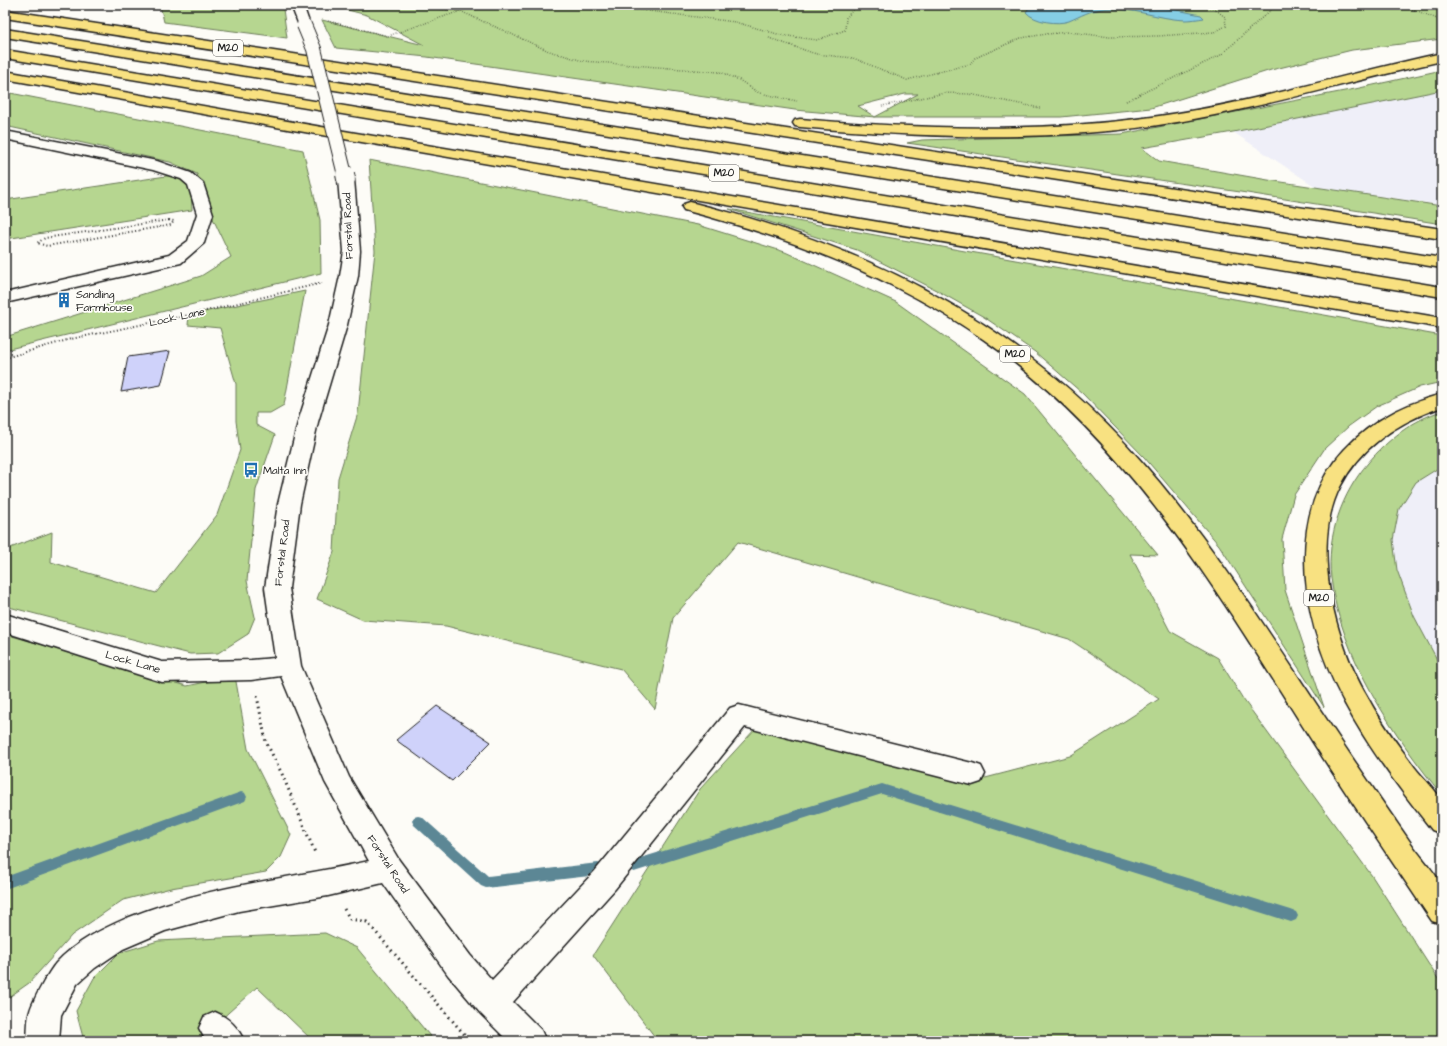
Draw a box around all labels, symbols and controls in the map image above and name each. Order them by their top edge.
road number: M20 [213,40,243,56]
road number: M20 [709,165,739,181]
street label: Forstal Road [339,192,357,260]
place label: Sandling Farmhouse [76,287,133,315]
building icon: Sandling Farmhouse [55,291,73,309]
street label: Lock Lane [148,304,206,330]
road number: M20 [1000,346,1030,362]
bus stop icon: Malta Inn [242,461,260,479]
place label: Malta Inn [263,463,307,478]
street label: Forstal Road [270,519,294,587]
road number: M20 [1304,590,1334,606]
street label: Lock Lane [104,647,162,677]
street label: Forstal Road [364,832,413,896]

